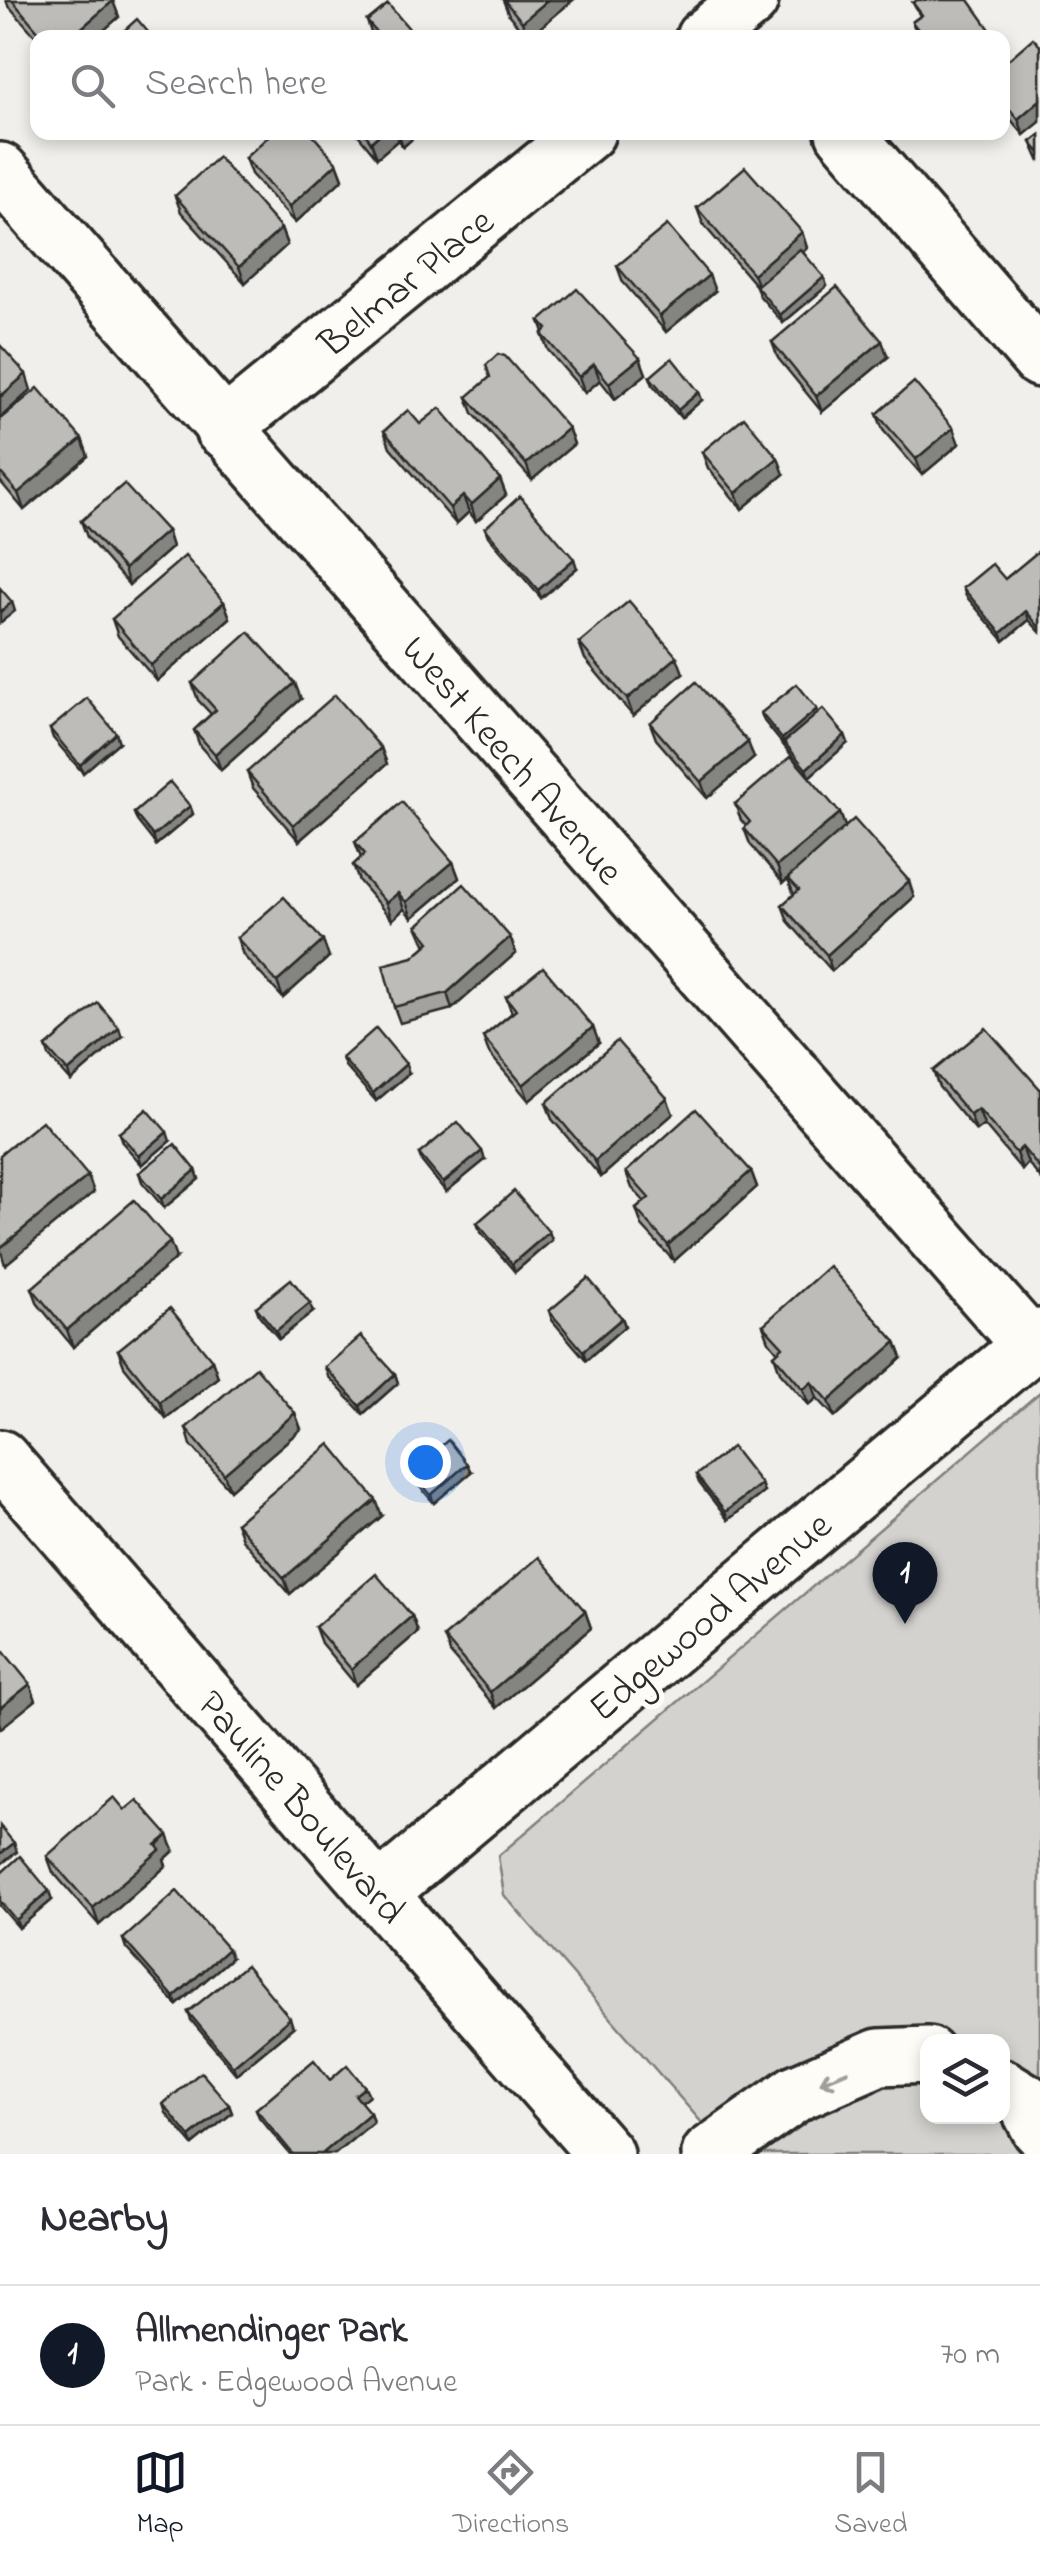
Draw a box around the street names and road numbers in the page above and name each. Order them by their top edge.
street label: Belmar Place [306,195,509,375]
street label: West Keech Avenue [385,624,636,900]
street label: Edgewood Avenue [577,1499,847,1738]
street label: Pauline Boulevard [181,1679,418,1939]

